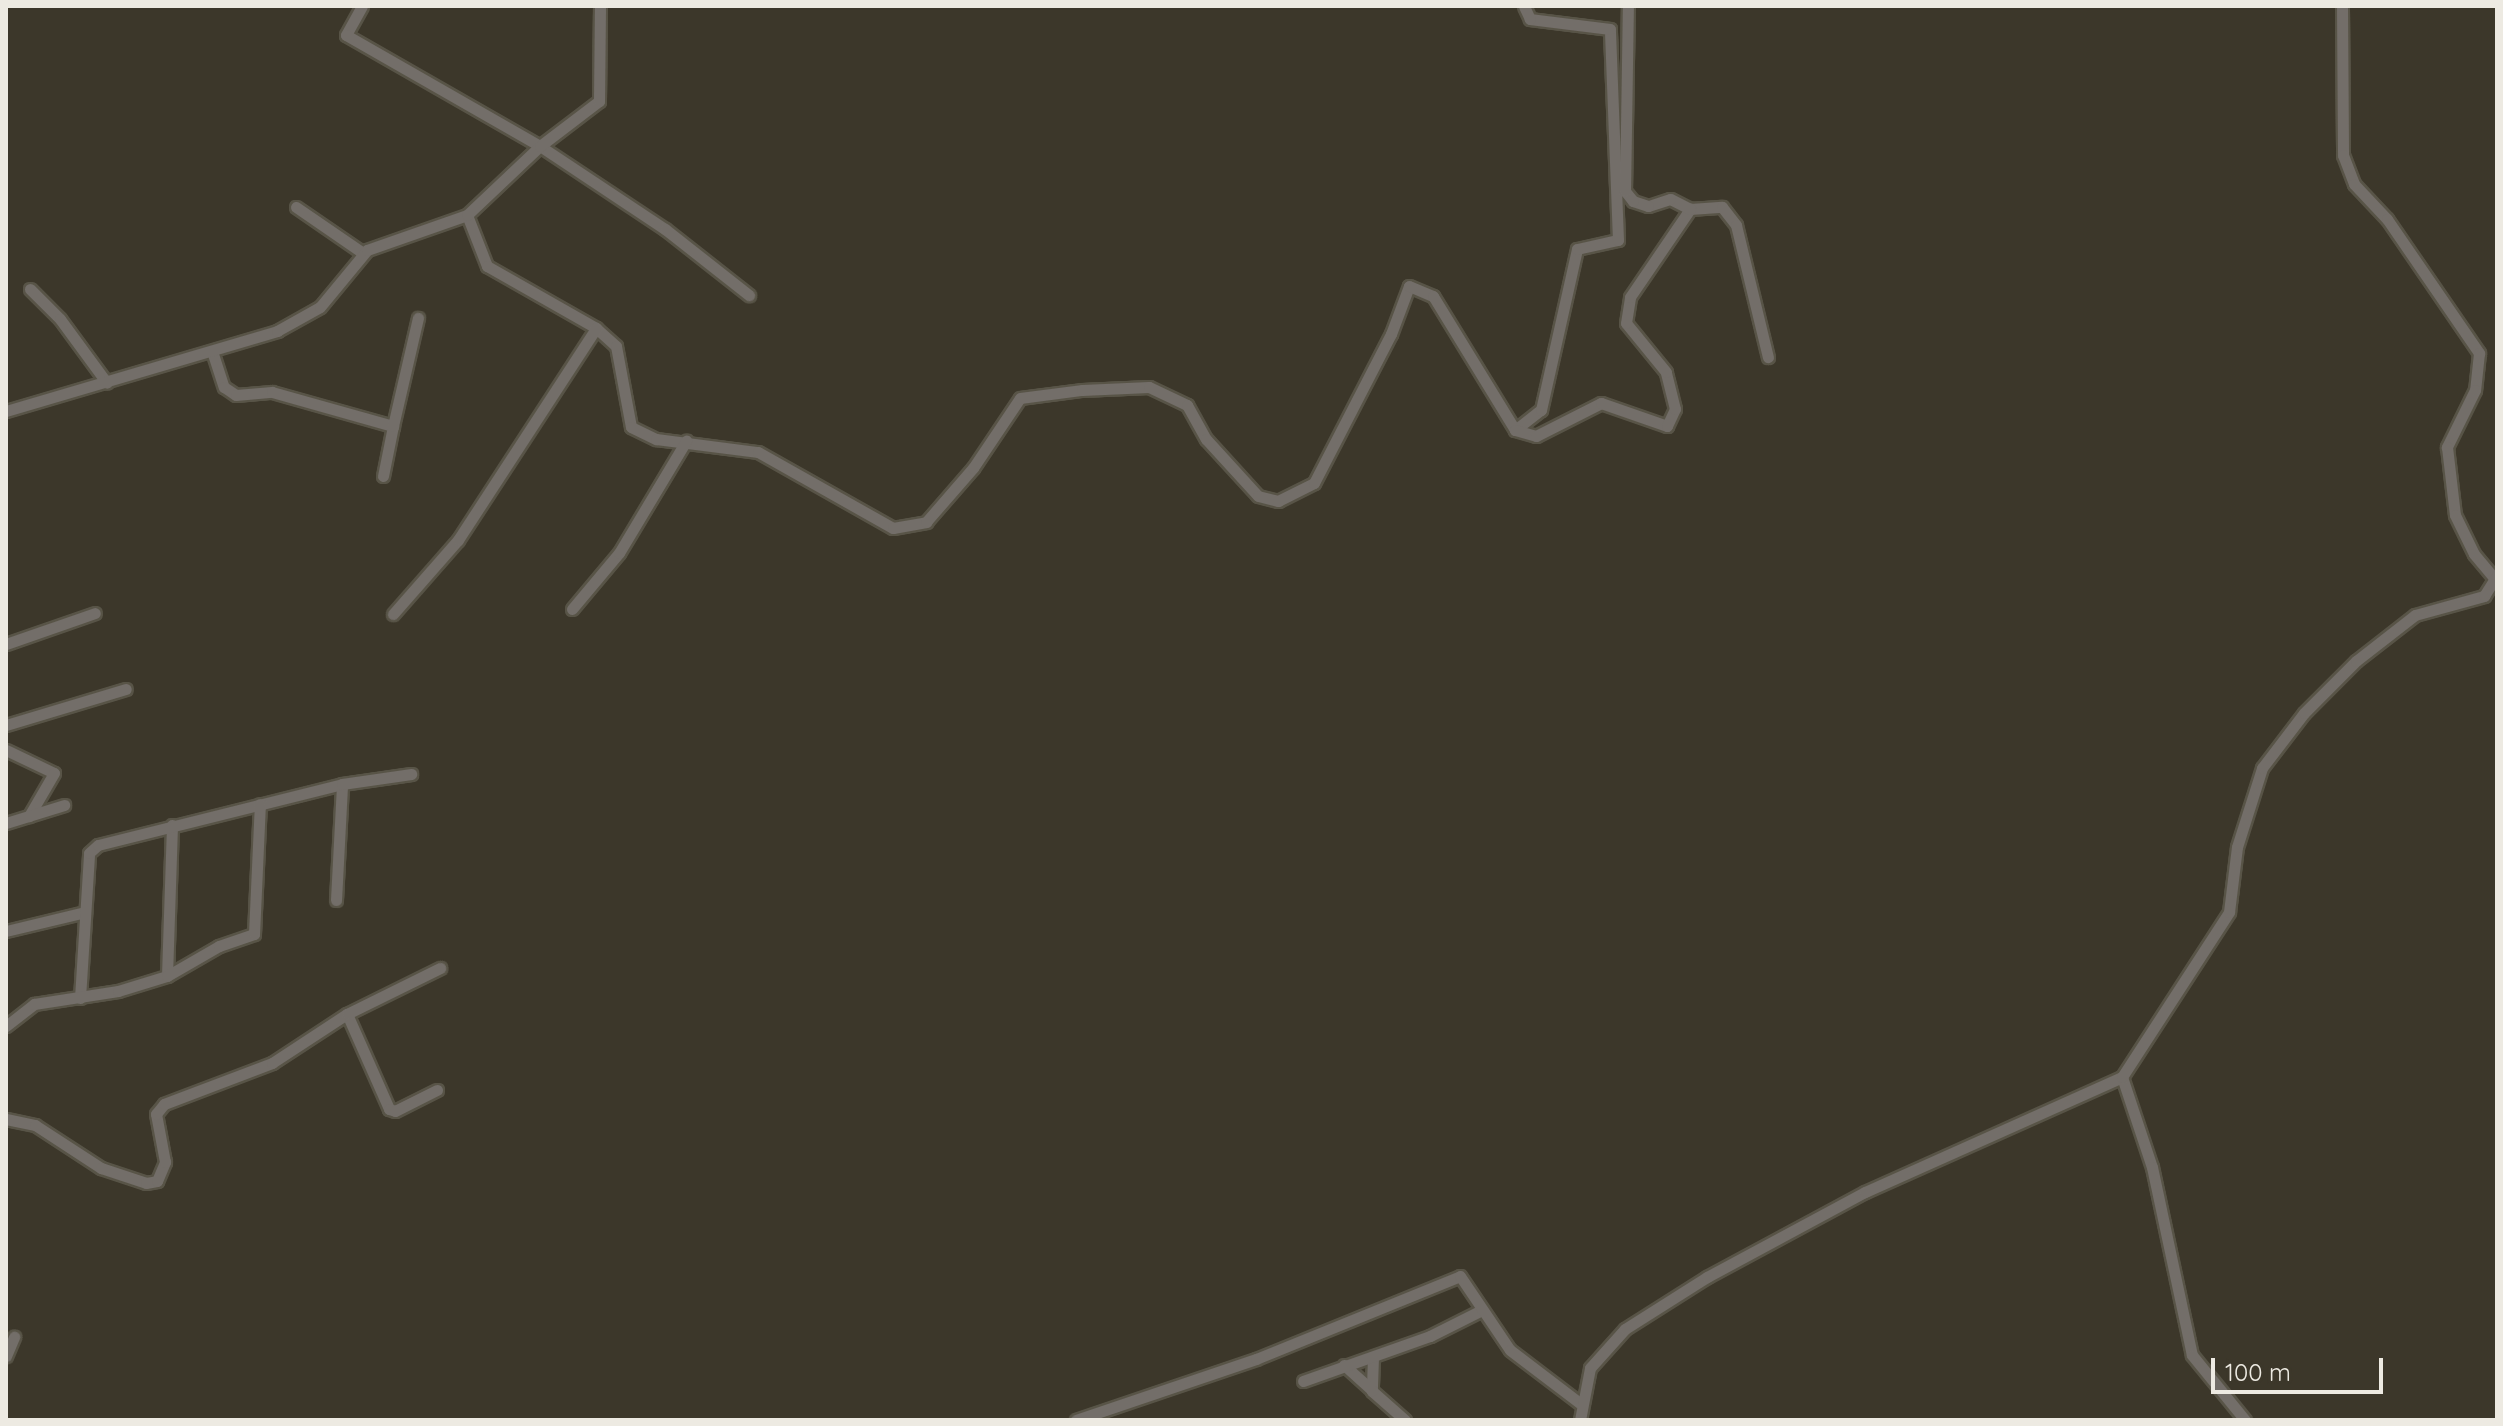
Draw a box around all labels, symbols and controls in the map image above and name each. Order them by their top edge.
scale bar [2215,1342,2387,1392]
text: 100 m [2225,1357,2291,1387]

